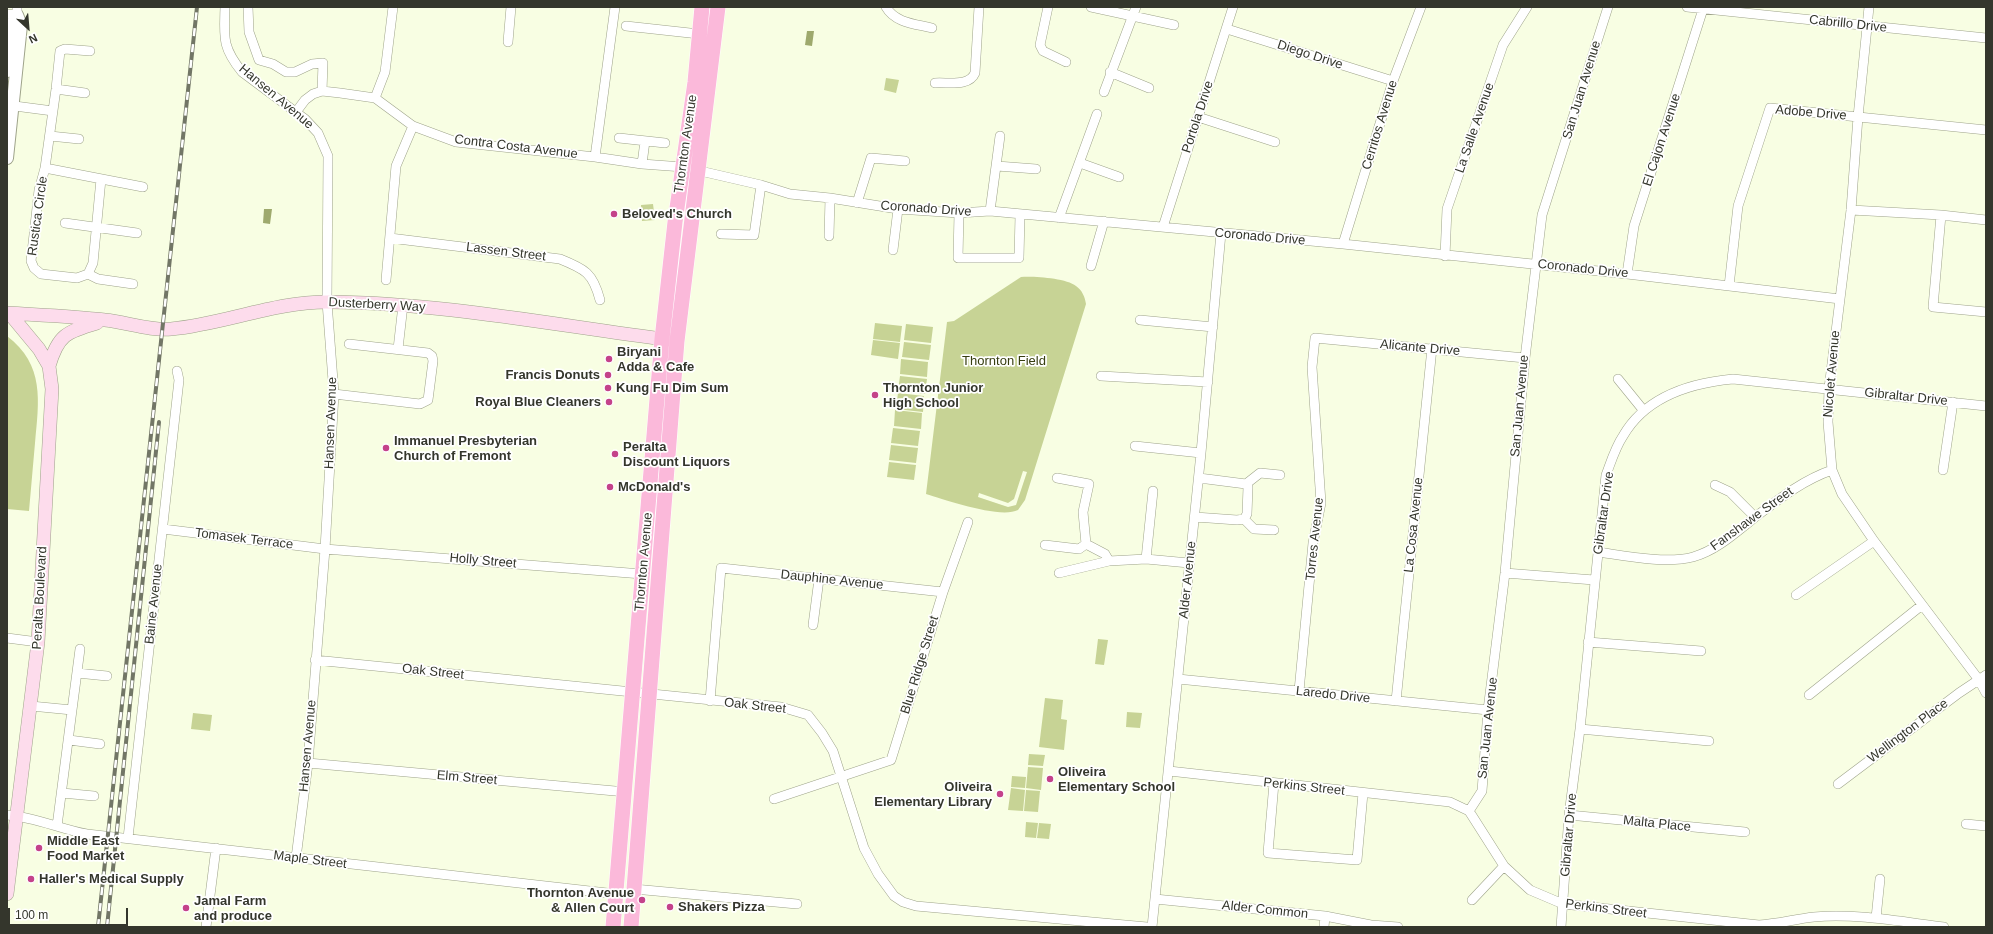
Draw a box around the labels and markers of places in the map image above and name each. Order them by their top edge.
place label: Beloved's Church [622,206,732,222]
marker: Beloved's Church [609,209,619,219]
place label: Biryani Adda & Cafe [617,344,694,375]
marker: Biryani Adda & Cafe [604,354,614,364]
place label: Francis Donuts [505,367,600,383]
marker: Francis Donuts [603,370,613,380]
place label: Kung Fu Dim Sum [616,380,729,396]
place label: Thornton Junior High School [883,380,983,411]
marker: Kung Fu Dim Sum [603,383,613,393]
marker: Thornton Junior High School [870,390,880,400]
place label: Royal Blue Cleaners [475,394,601,410]
marker: Royal Blue Cleaners [604,397,614,407]
place label: Immanuel Presbyterian Church of Fremont [394,433,537,464]
place label: Peralta Discount Liquors [623,439,730,470]
marker: Immanuel Presbyterian Church of Fremont [381,443,391,453]
marker: Peralta Discount Liquors [610,449,620,459]
place label: McDonald's [618,479,690,495]
marker: McDonald's [605,482,615,492]
place label: Oliveira Elementary School [1058,764,1175,795]
marker: Oliveira Elementary School [1045,774,1055,784]
place label: Oliveira Elementary Library [874,779,992,810]
marker: Oliveira Elementary Library [995,789,1005,799]
place label: Middle East Food Market [47,833,124,864]
marker: Middle East Food Market [34,843,44,853]
place label: Haller's Medical Supply [39,871,184,887]
marker: Haller's Medical Supply [26,874,36,884]
place label: Thornton Avenue & Allen Court [527,885,634,916]
place label: Jamal Farm and produce [194,893,272,924]
marker: Thornton Avenue & Allen Court [637,895,647,905]
place label: Shakers Pizza [678,899,765,915]
marker: Shakers Pizza [665,902,675,912]
marker: Jamal Farm and produce [181,903,191,913]

